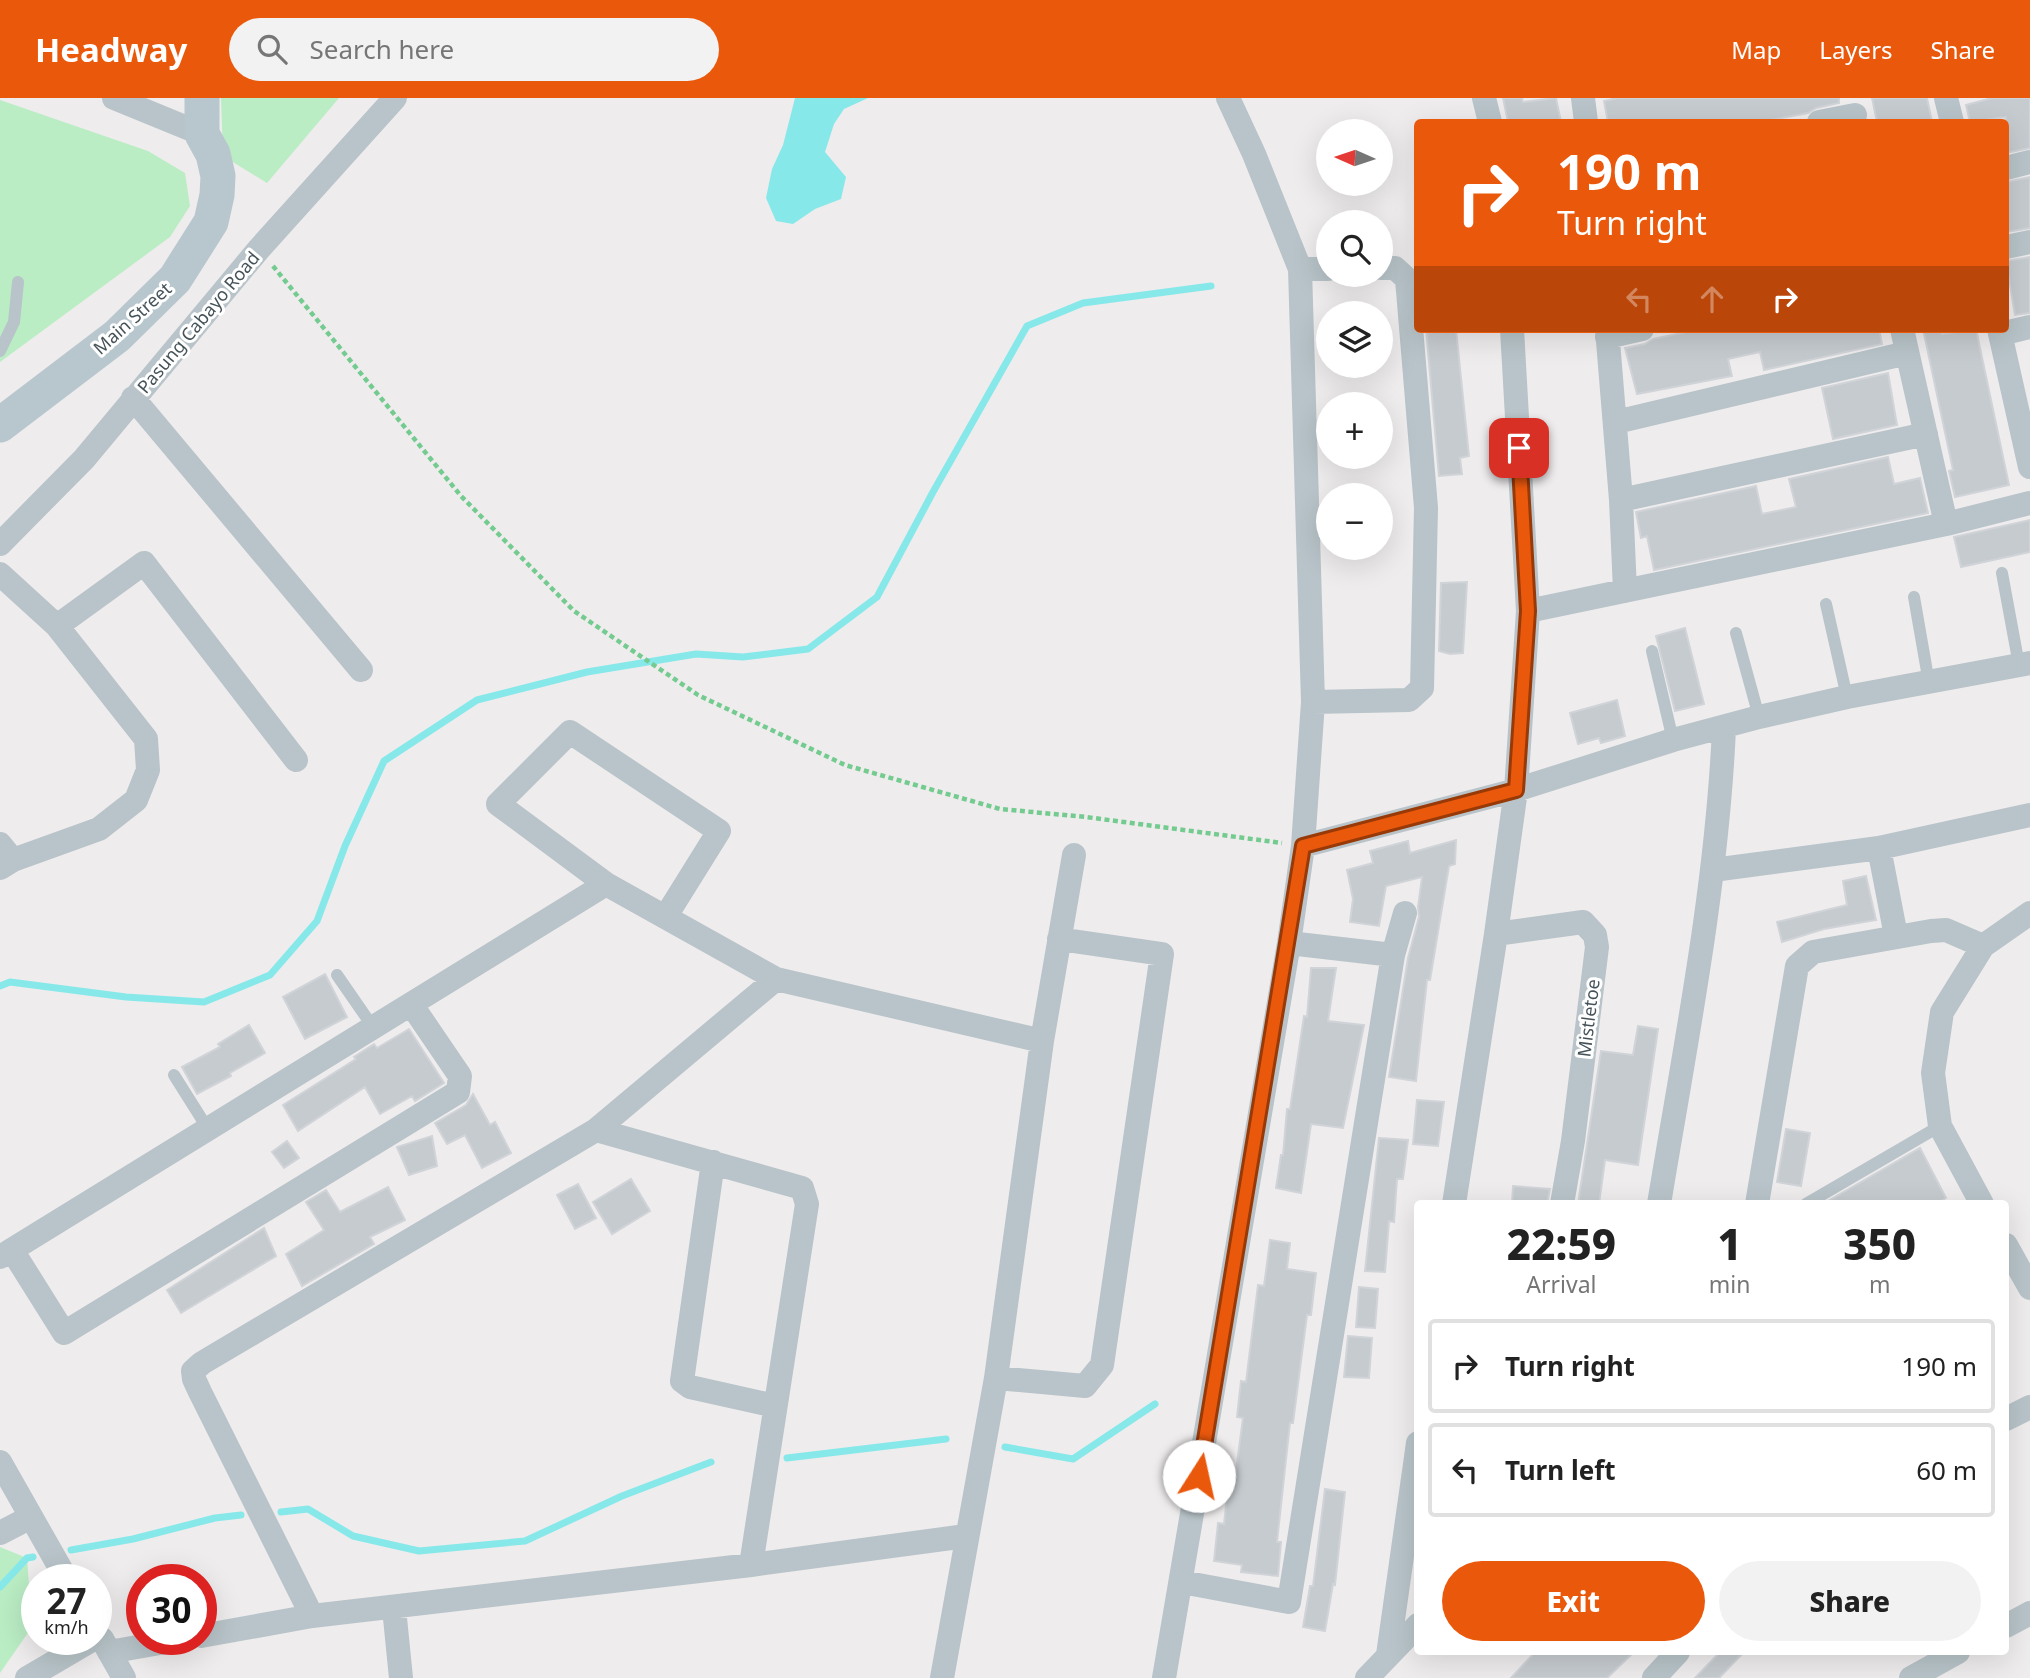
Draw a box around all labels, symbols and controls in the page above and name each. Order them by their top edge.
search box [229,18,719,81]
text: Headway [35,27,187,72]
icon: search [253,30,291,68]
text: Search here [309,31,454,67]
text: Map [1731,33,1781,66]
text: Layers [1819,33,1893,66]
text: Share [1931,33,1995,66]
north arrow [1316,119,1393,196]
map controls [1316,119,1393,560]
text: 190 m [1557,138,1702,204]
icon: right [1442,147,1533,238]
text: Turn right [1557,201,1707,244]
button: search [1316,210,1393,287]
street label: Pasung Cabayo Road [132,246,264,398]
street label: Main Street [88,276,176,359]
icon: left [1620,280,1658,318]
icon: ahead [1693,280,1731,318]
icon: right [1766,280,1804,318]
button: layers [1316,301,1393,378]
button: + [1316,392,1393,469]
pin [1489,418,1549,478]
icon: arrive [1500,429,1538,467]
button: − [1316,483,1393,560]
street label: Mistletoe [1571,978,1605,1058]
text: 22:59 [1507,1215,1616,1272]
text: 1 [1717,1215,1742,1272]
text: 350 [1843,1215,1916,1272]
text: Arrival [1526,1268,1596,1300]
text: min [1709,1268,1750,1300]
text: m [1869,1268,1890,1300]
icon: right [1446,1347,1484,1385]
text: Turn right [1505,1348,1635,1384]
text: 190 m [1901,1348,1977,1384]
position arrow [1162,1439,1236,1513]
icon: left [1446,1451,1484,1489]
text: Turn left [1505,1452,1616,1488]
text: 60 m [1916,1452,1977,1488]
button: Exit [1442,1561,1705,1641]
button: Share [1719,1561,1981,1641]
speed limit sign: 30 [126,1564,217,1655]
text: 27 [46,1577,87,1624]
text: km/h [44,1615,89,1639]

